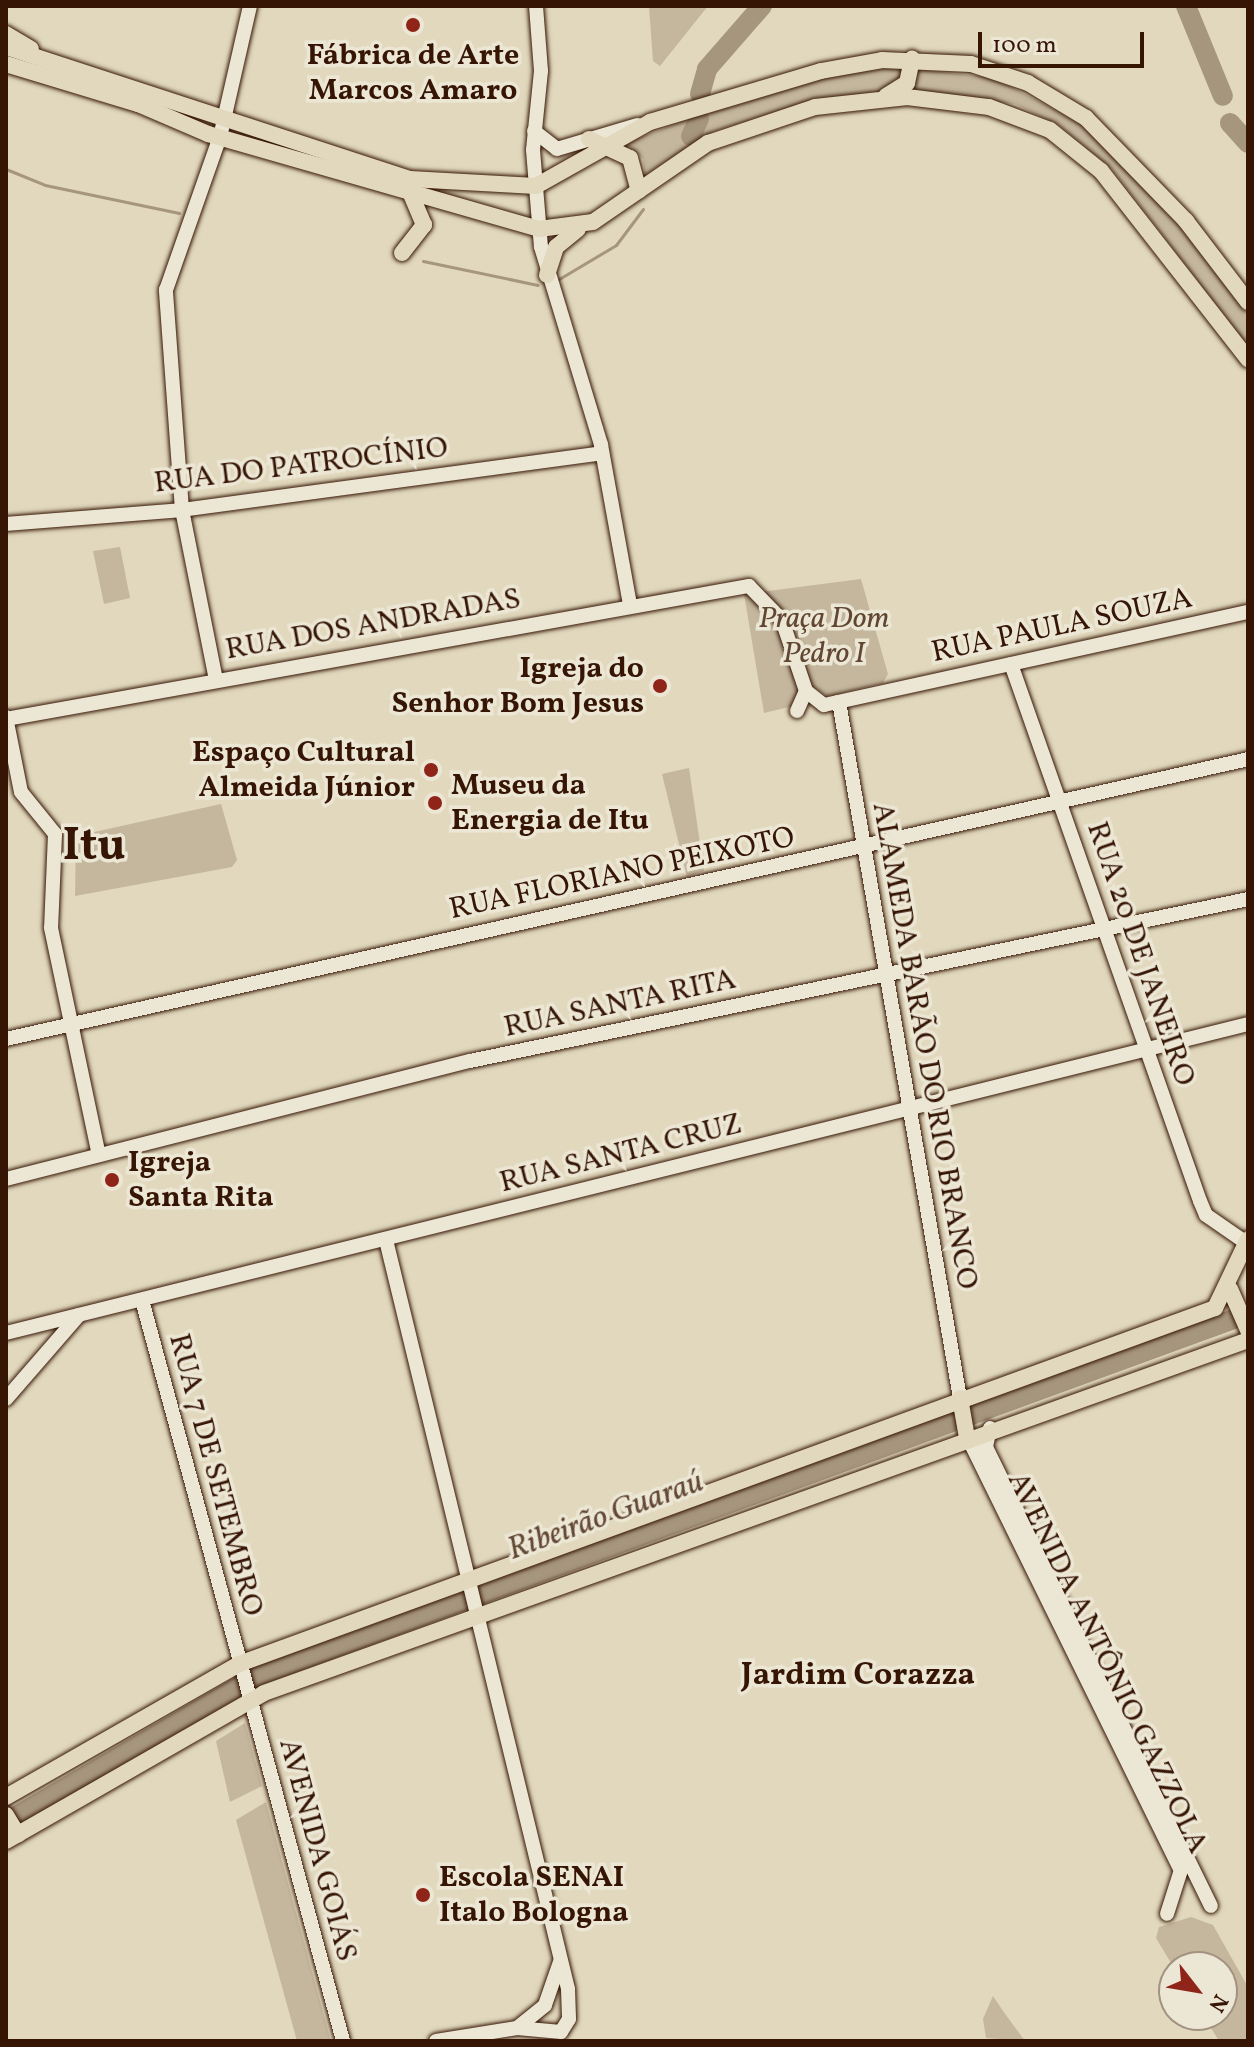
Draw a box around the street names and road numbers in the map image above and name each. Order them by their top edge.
street label: RUA DO PATROCÍNIO [152,430,450,502]
street label: RUA DOS ANDRADAS [223,581,523,669]
street label: RUA PAULA SOUZA [928,581,1196,671]
street label: ALAMEDA BARÃO DO RIO BRANCO [863,800,985,1292]
street label: RUA 20 DE JANEIRO [1078,817,1202,1091]
street label: RUA FLORIANO PEIXOTO [446,820,798,928]
street label: RUA SANTA RITA [501,962,739,1046]
street label: RUA SANTA CRUZ [496,1106,746,1202]
street label: RUA 7 DE SETEMBRO [160,1330,270,1620]
street label: AVENIDA ANTÔNIO GAZZOLA [999,1466,1215,1860]
street label: AVENIDA GOIÁS [270,1735,364,1965]

